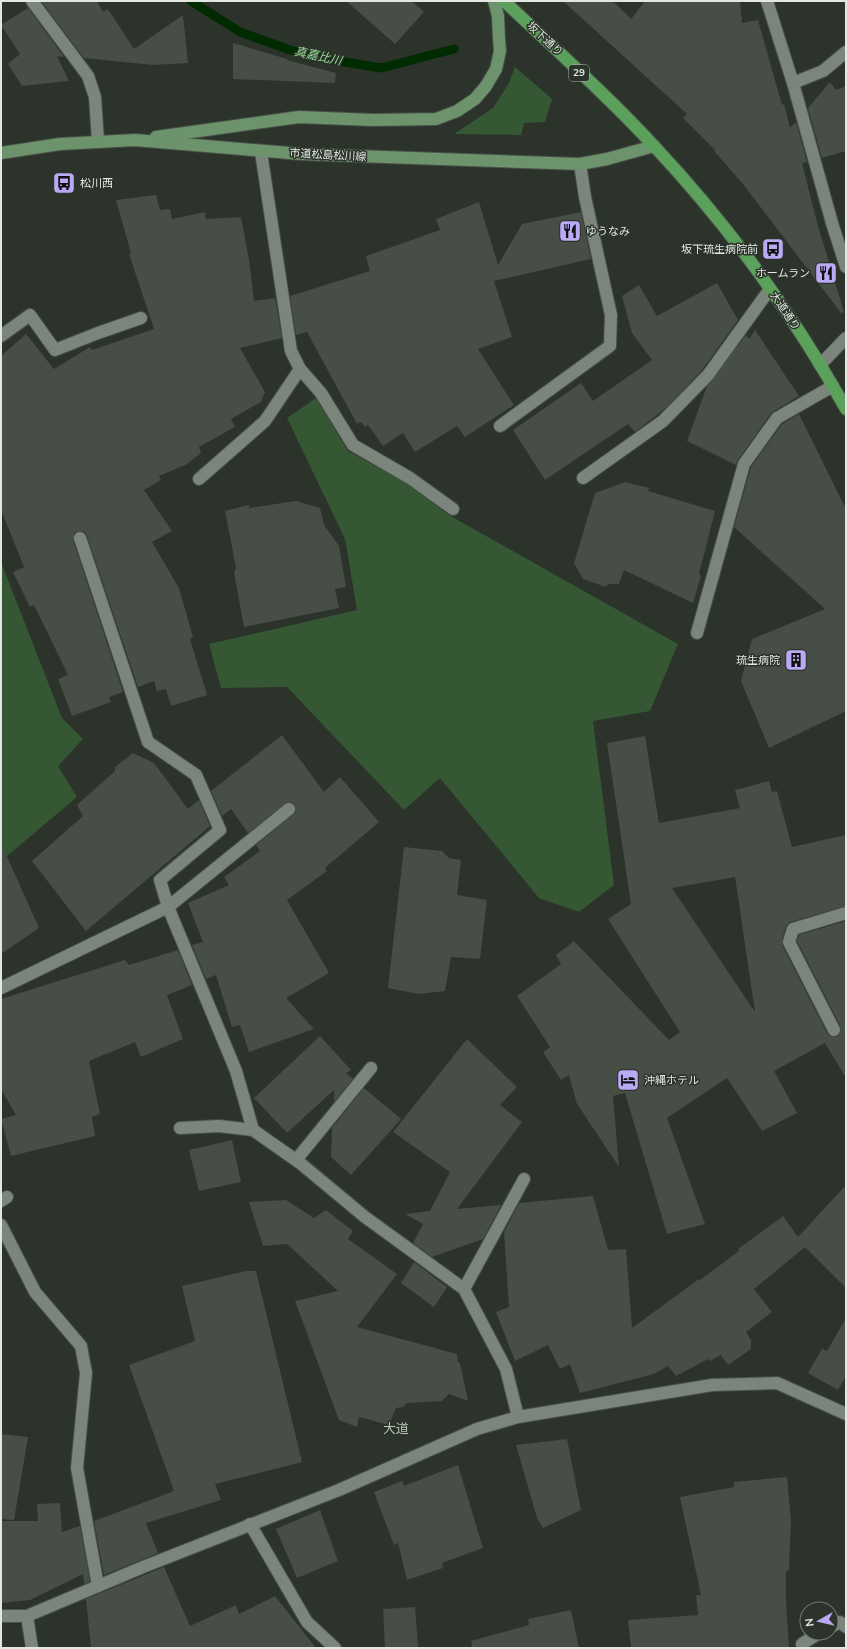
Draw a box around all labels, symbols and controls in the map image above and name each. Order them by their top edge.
street label: 坂下通り [524,19,566,59]
water label: 真嘉比川 [293,43,345,69]
road number: 29 [569,65,589,81]
street label: 市道松島松川線 [289,145,367,165]
bus stop icon: 松川西 [51,170,77,196]
place label: 松川西 [80,176,113,191]
restaurant icon: ゆうなみ [557,218,583,244]
place label: ゆうなみ [586,224,630,239]
bus stop icon: 坂下琉生病院前 [760,236,786,262]
place label: 坂下琉生病院前 [681,242,758,257]
restaurant icon: ホームラン [813,260,839,286]
place label: ホームラン [756,266,810,281]
street label: 大道通り [766,289,804,333]
building icon: 琉生病院 [783,647,809,673]
place label: 琉生病院 [736,653,780,668]
hotel icon: 沖縄ホテル [615,1067,641,1093]
place label: 沖縄ホテル [644,1073,699,1088]
district label: 大道 [383,1420,409,1438]
north arrow [799,1601,839,1641]
text: N [802,1617,818,1627]

